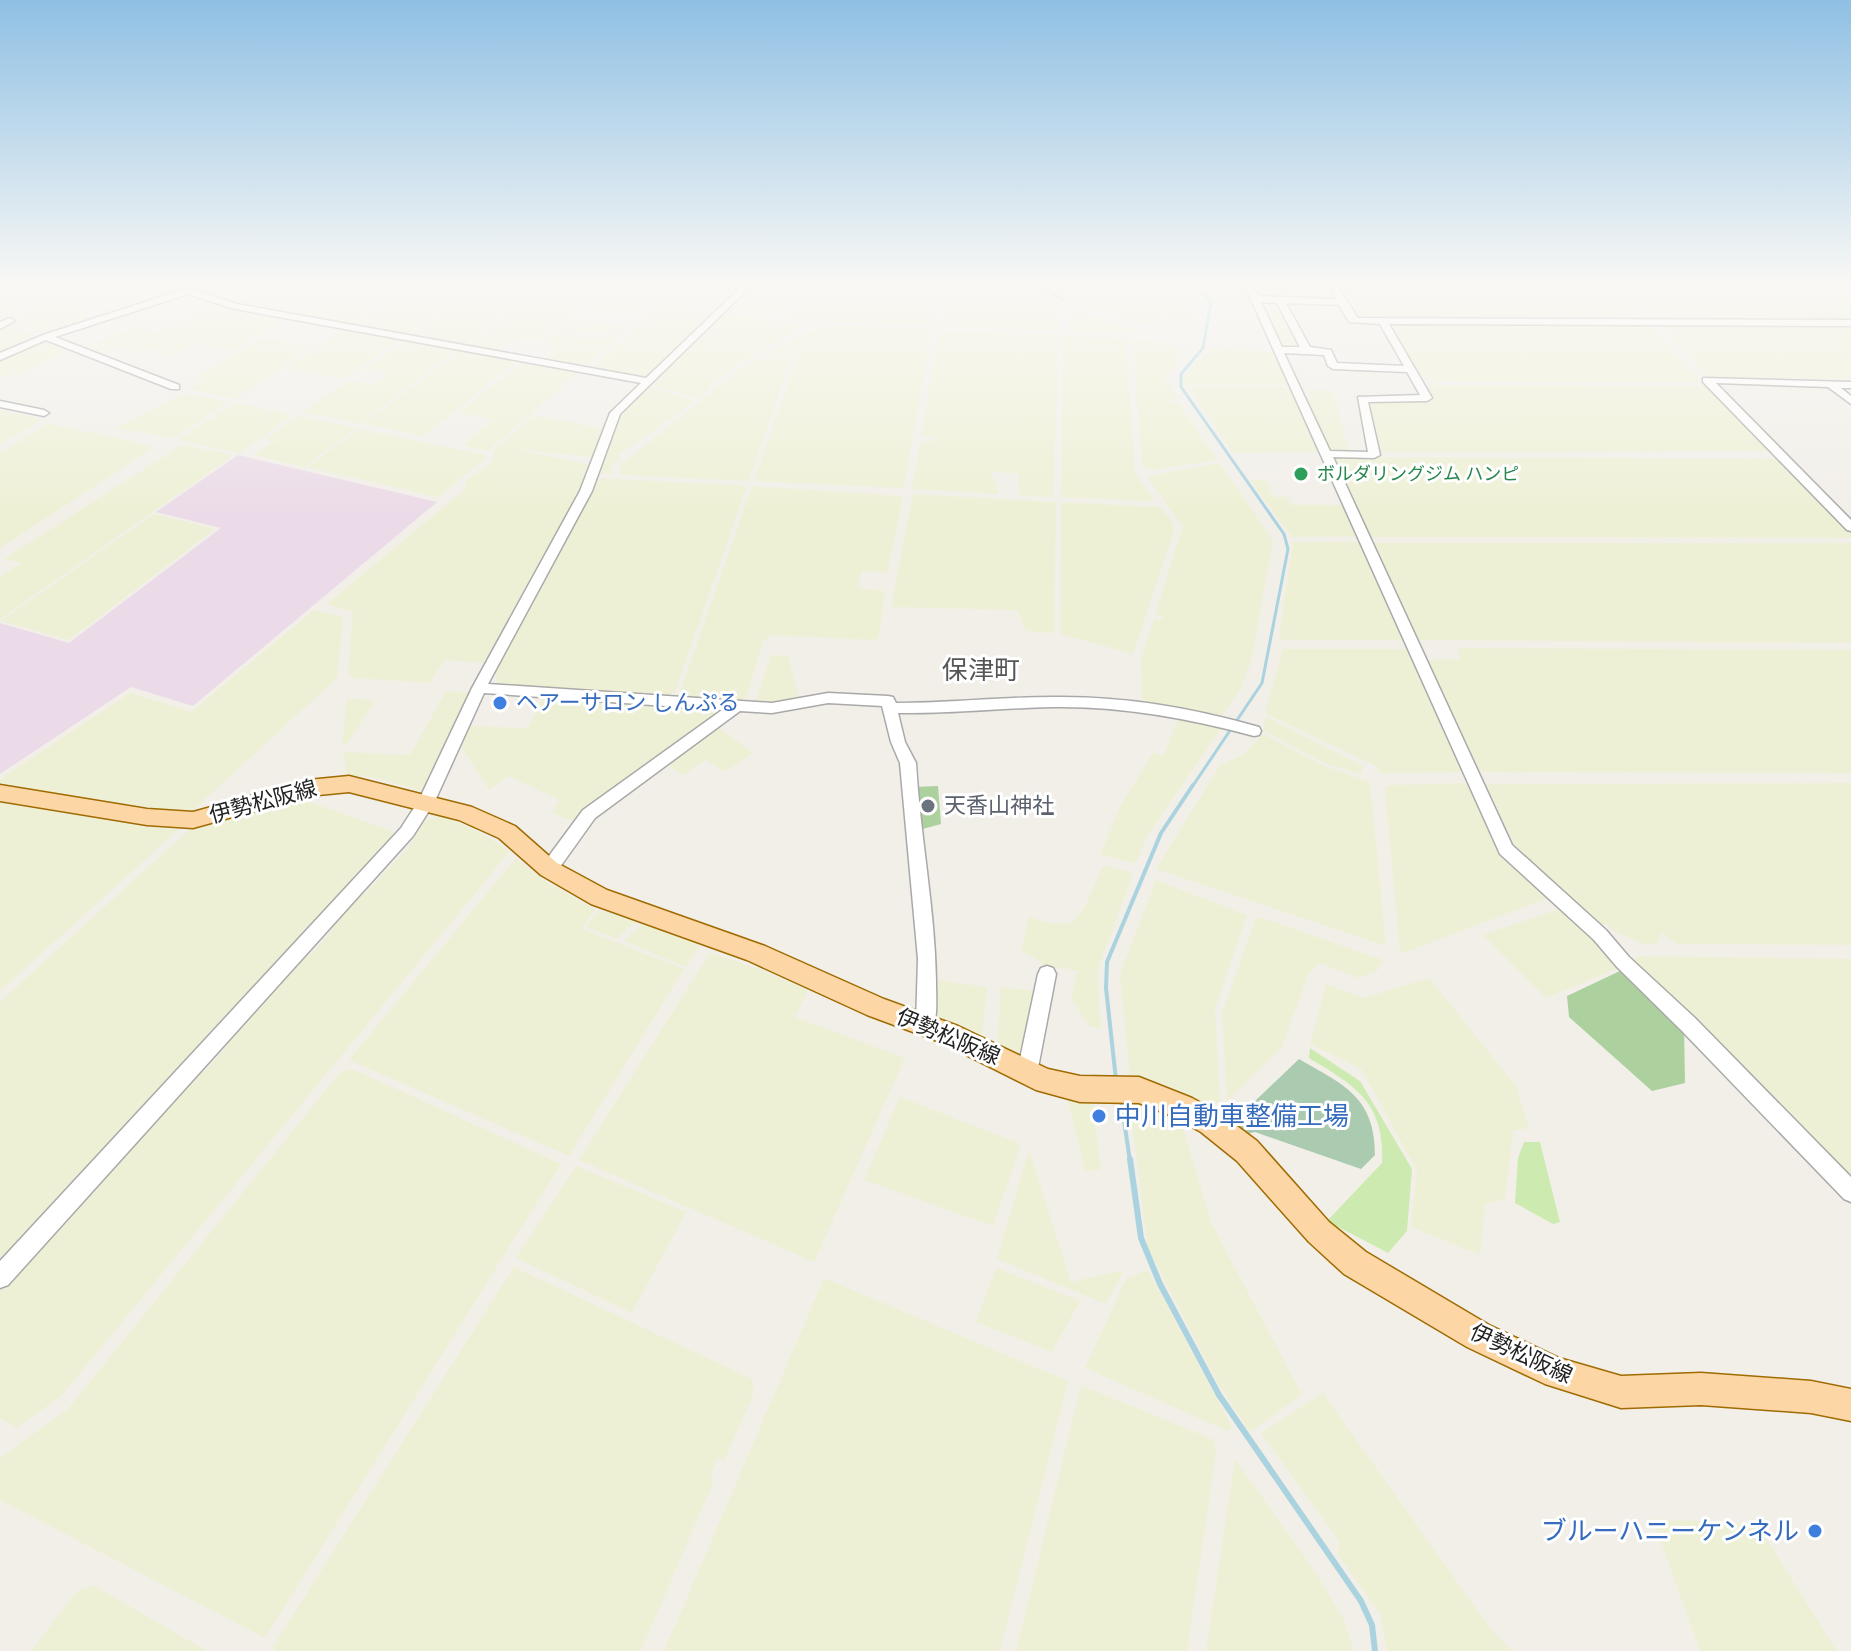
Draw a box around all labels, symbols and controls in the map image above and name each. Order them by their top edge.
place label: ボルダリングジム ハンピ [1317,463,1519,485]
marker: ボルダリングジム ハンピ [1292,465,1310,483]
district label: 保津町 [942,655,1020,686]
place label: ヘアーサロン しんぷる [516,690,739,716]
marker: ヘアーサロン しんぷる [491,694,509,712]
street label: 伊勢松阪線 [207,775,319,829]
place label: 天香山神社 [944,793,1054,819]
marker: 天香山神社 [919,797,937,815]
street label: 伊勢松阪線 [892,1004,1004,1070]
place label: 中川自動車整備工場 [1115,1101,1349,1132]
marker: 中川自動車整備工場 [1090,1107,1108,1125]
street label: 伊勢松阪線 [1466,1319,1576,1389]
place label: ブルーハニーケンネル [1541,1516,1799,1547]
marker: ブルーハニーケンネル [1806,1522,1824,1540]

